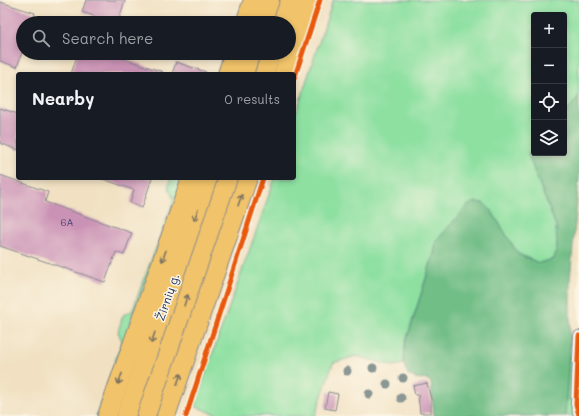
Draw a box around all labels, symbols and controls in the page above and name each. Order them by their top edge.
map controls [531,12,567,156]
button: + [531,12,567,48]
search box [16,16,296,60]
icon: search [30,27,52,49]
text: Search here [62,28,153,48]
button: − [531,48,567,84]
button: locate [531,84,567,120]
text: Nearby [32,87,94,109]
text: 0 results [225,90,280,107]
button: layers [531,120,567,156]
one-way arrow [237,194,244,207]
one-way arrow [191,208,199,220]
house number: 6A [61,215,74,229]
one-way arrow [159,250,167,262]
street label: Žirnių g. [151,271,183,323]
one-way arrow [183,294,191,306]
one-way arrow [149,331,157,343]
one-way arrow [116,372,124,384]
one-way arrow [176,373,183,386]

